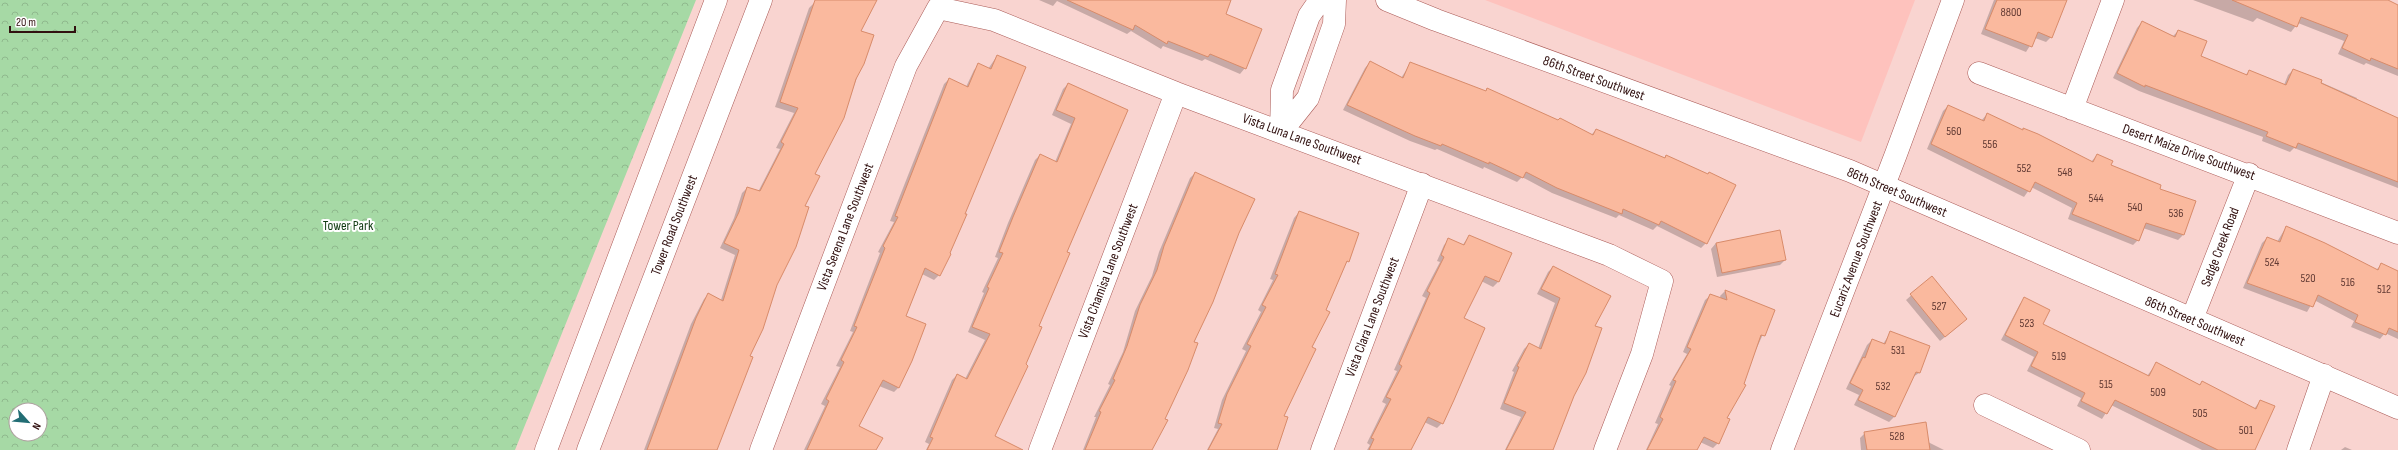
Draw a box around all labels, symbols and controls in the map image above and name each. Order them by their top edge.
house number: 8800 [2000,5,2022,20]
scale bar [10,8,75,34]
text: 20 m [16,15,36,30]
street label: 86th Street Southwest [1541,52,1647,104]
street label: Vista Luna Lane Southwest [1240,110,1364,168]
street label: Desert Maize Drive Southwest [2120,120,2258,184]
house number: 560 [1946,124,1962,139]
house number: 556 [1983,137,1997,152]
street label: Vista Serena Lane Southwest [813,161,877,293]
house number: 552 [2017,161,2031,176]
street label: 86th Street Southwest [1844,163,1950,221]
house number: 548 [2057,165,2073,180]
street label: Tower Road Southwest [647,172,701,278]
house number: 544 [2089,191,2103,206]
street label: Eucariz Avenue Southwest [1826,198,1886,320]
house number: 540 [2127,200,2143,215]
street label: Vista Chamisa Lane Southwest [1074,201,1142,341]
street label: Sedge Creek Road [2197,205,2243,289]
house number: 536 [2168,206,2184,221]
park label: Tower Park [323,217,374,234]
street label: Vista Clara Lane Southwest [1341,255,1403,379]
house number: 524 [2265,255,2279,270]
house number: 520 [2300,271,2316,286]
house number: 516 [2341,275,2355,290]
house number: 512 [2377,282,2391,297]
street label: 86th Street Southwest [2142,292,2248,350]
house number: 527 [1932,299,1946,314]
house number: 523 [2020,316,2034,331]
house number: 531 [1891,343,1906,358]
house number: 519 [2052,349,2066,364]
house number: 515 [2099,377,2113,392]
house number: 532 [1876,379,1890,394]
house number: 509 [2150,385,2166,400]
north arrow [8,402,48,442]
house number: 505 [2193,406,2208,421]
text: N [29,421,44,432]
house number: 501 [2239,423,2254,438]
house number: 528 [1889,429,1905,444]

